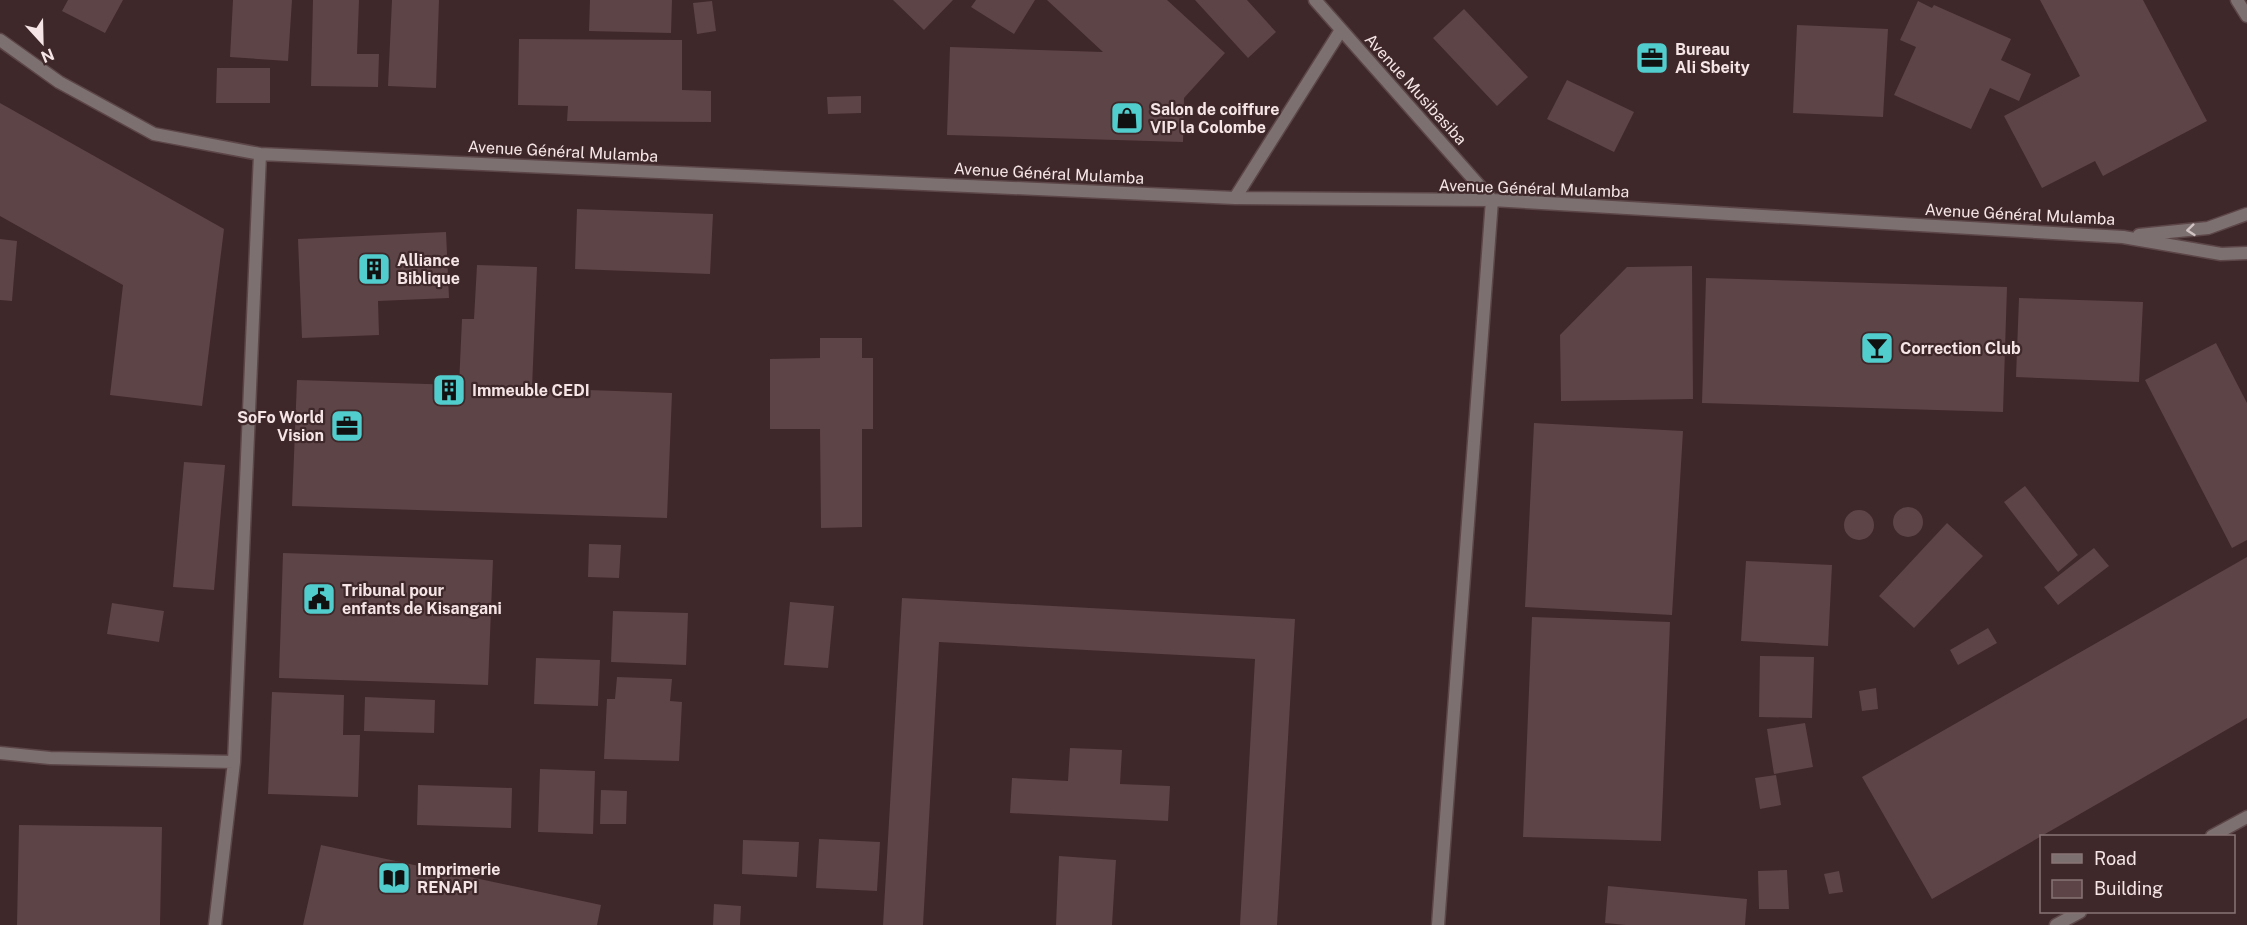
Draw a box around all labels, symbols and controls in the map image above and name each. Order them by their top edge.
north arrow [12,12,72,72]
street label: Avenue Musibasiba [1361,30,1471,149]
office icon: Bureau Ali Sbeity [1634,40,1670,76]
place label: Bureau Ali Sbeity [1675,40,1750,77]
text: N [38,44,57,67]
shop icon: Salon de coiffure VIP la Colombe [1109,100,1145,136]
place label: Salon de coiffure VIP la Colombe [1150,100,1280,137]
street label: Avenue Général Mulamba [467,137,659,166]
street label: Avenue Général Mulamba [953,159,1145,188]
street label: Avenue Général Mulamba [1438,176,1630,201]
street label: Avenue Général Mulamba [1924,200,2116,229]
one-way arrow [2186,223,2195,236]
building icon: Alliance Biblique [356,251,392,287]
place label: Alliance Biblique [397,251,460,288]
bar icon: Correction Club [1859,330,1895,366]
place label: Correction Club [1900,339,2021,358]
building icon: Immeuble CEDI [431,372,467,408]
place label: Immeuble CEDI [472,381,590,400]
place label: SoFo World Vision [237,408,324,445]
office icon: SoFo World Vision [329,408,365,444]
public building icon: Tribunal pour enfants de Kisangani [301,581,337,617]
place label: Tribunal pour enfants de Kisangani [342,581,502,618]
legend [2040,835,2235,913]
text: Road [2094,848,2137,869]
library icon: Imprimerie RENAPI [376,860,412,896]
place label: Imprimerie RENAPI [417,860,501,897]
text: Building [2094,878,2163,899]

